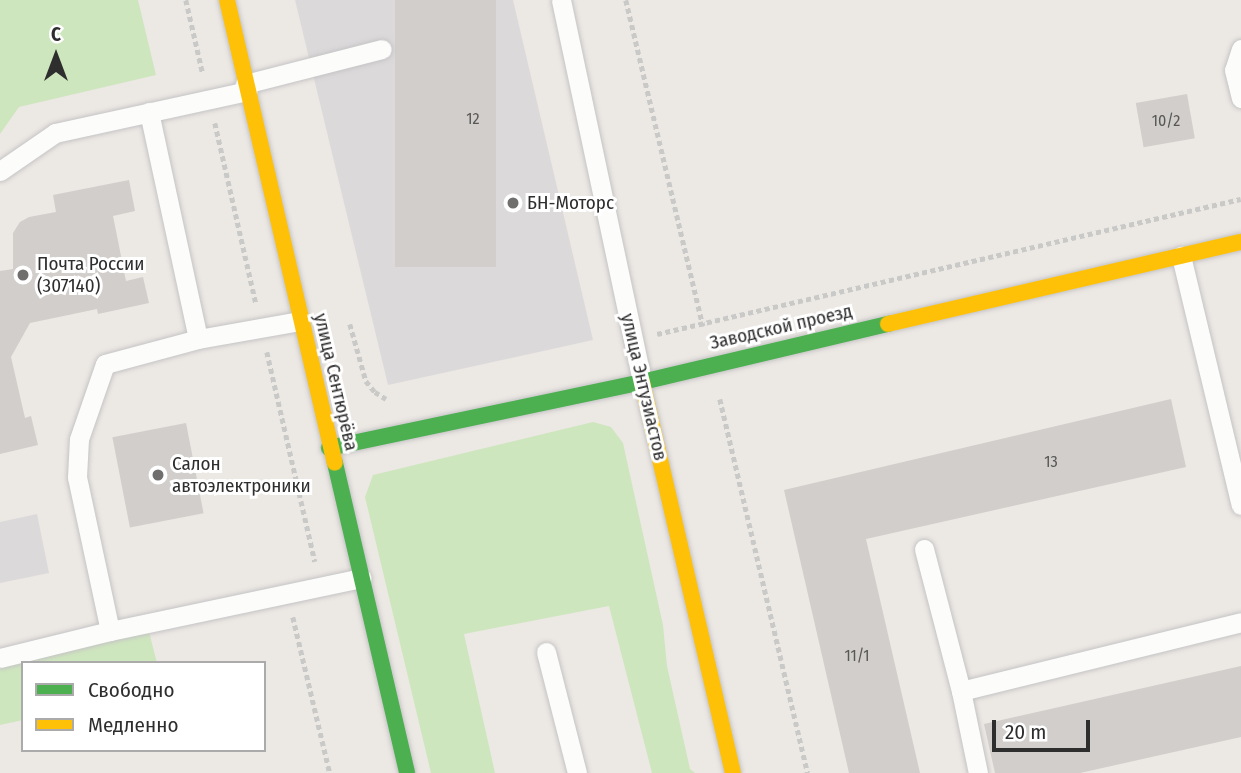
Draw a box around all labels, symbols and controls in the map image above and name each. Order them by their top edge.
north arrow [21,21,91,91]
text: С [51,23,61,46]
house number: 12 [466,109,480,129]
house number: 10/2 [1152,111,1180,131]
place label: БН-Моторс [527,192,614,214]
marker: БН-Моторс [505,195,521,211]
place label: Почта России (307140) [37,253,144,297]
marker: Почта России (307140) [15,267,31,283]
street label: Заводской проезд [707,300,855,354]
street label: улица Сентюрёва [309,311,363,453]
street label: улица Энтузиастов [616,311,672,463]
house number: 13 [1044,452,1058,472]
place label: Салон автоэлектроники [172,453,311,497]
marker: Салон автоэлектроники [150,467,166,483]
house number: 11/1 [844,646,870,666]
legend [21,661,266,752]
text: Свободно [88,677,174,703]
scale bar [996,706,1094,750]
text: Медленно [88,712,178,738]
text: 20 m [1005,719,1046,745]

